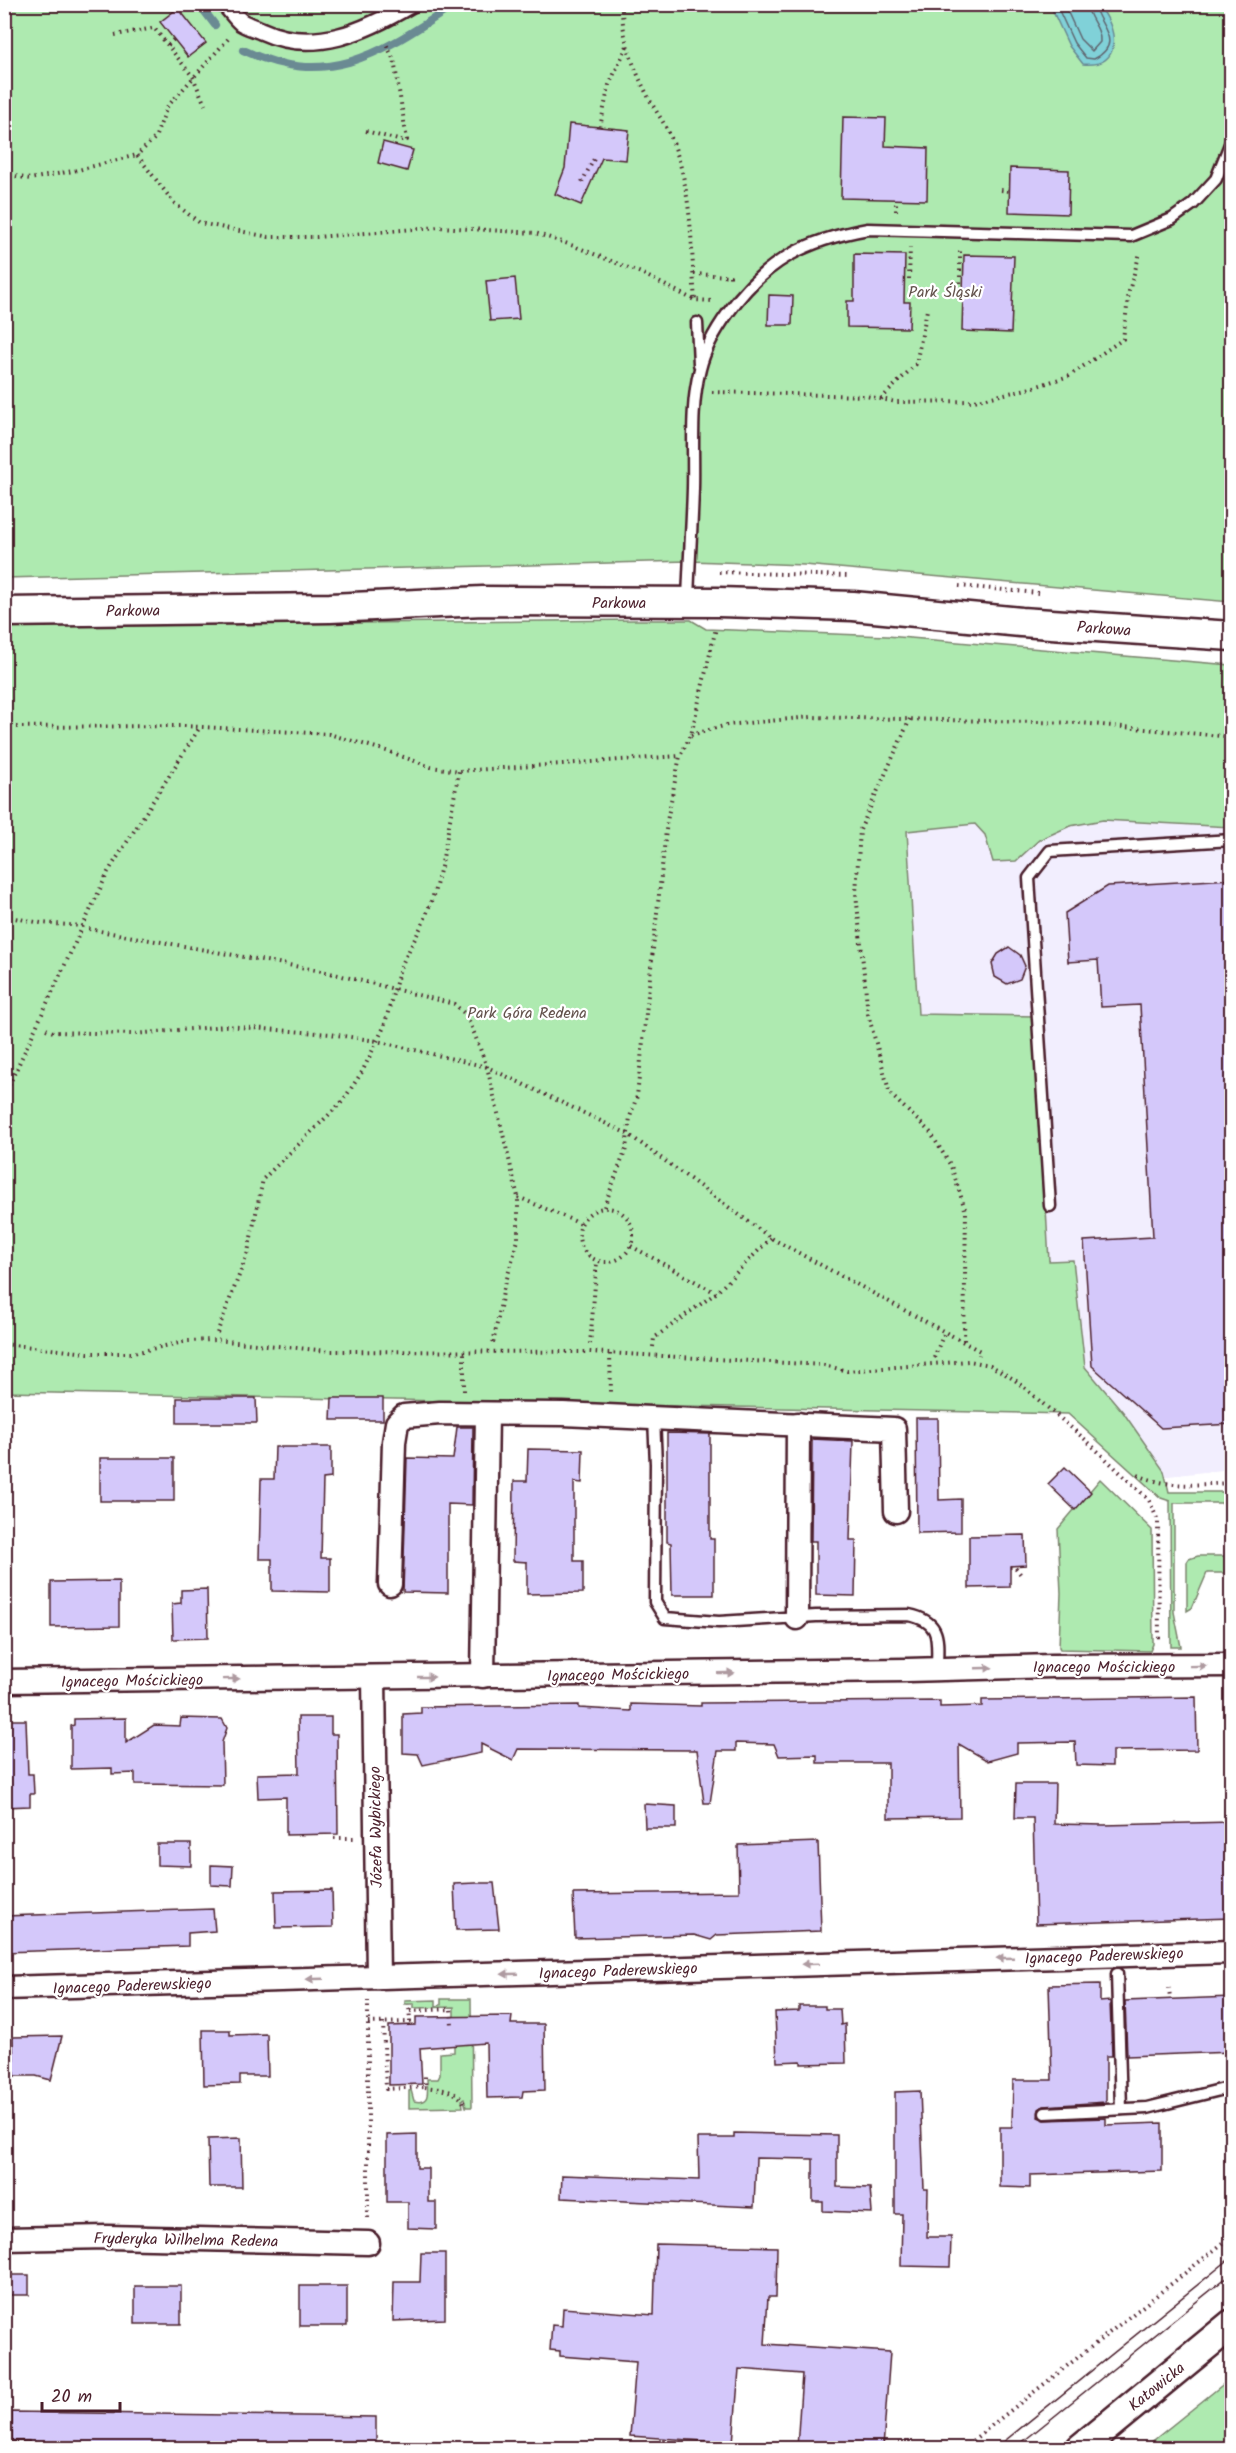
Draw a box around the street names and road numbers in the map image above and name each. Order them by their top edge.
street label: Parkowa [592,591,646,616]
street label: Parkowa [106,599,160,624]
street label: Parkowa [1076,615,1132,644]
street label: Ignacego Mościckiego [1033,1655,1175,1680]
street label: Ignacego Mościckiego [547,1662,689,1689]
street label: Ignacego Mościckiego [61,1668,203,1695]
street label: Józefa Wybickiego [363,1766,390,1888]
street label: Ignacego Paderewskiego [1024,1941,1184,1972]
street label: Ignacego Paderewskiego [538,1956,698,1987]
street label: Ignacego Paderewskiego [52,1971,212,2002]
street label: Fryderyka Wilhelma Redena [93,2226,279,2255]
street label: Katowicka [1123,2356,1191,2418]

